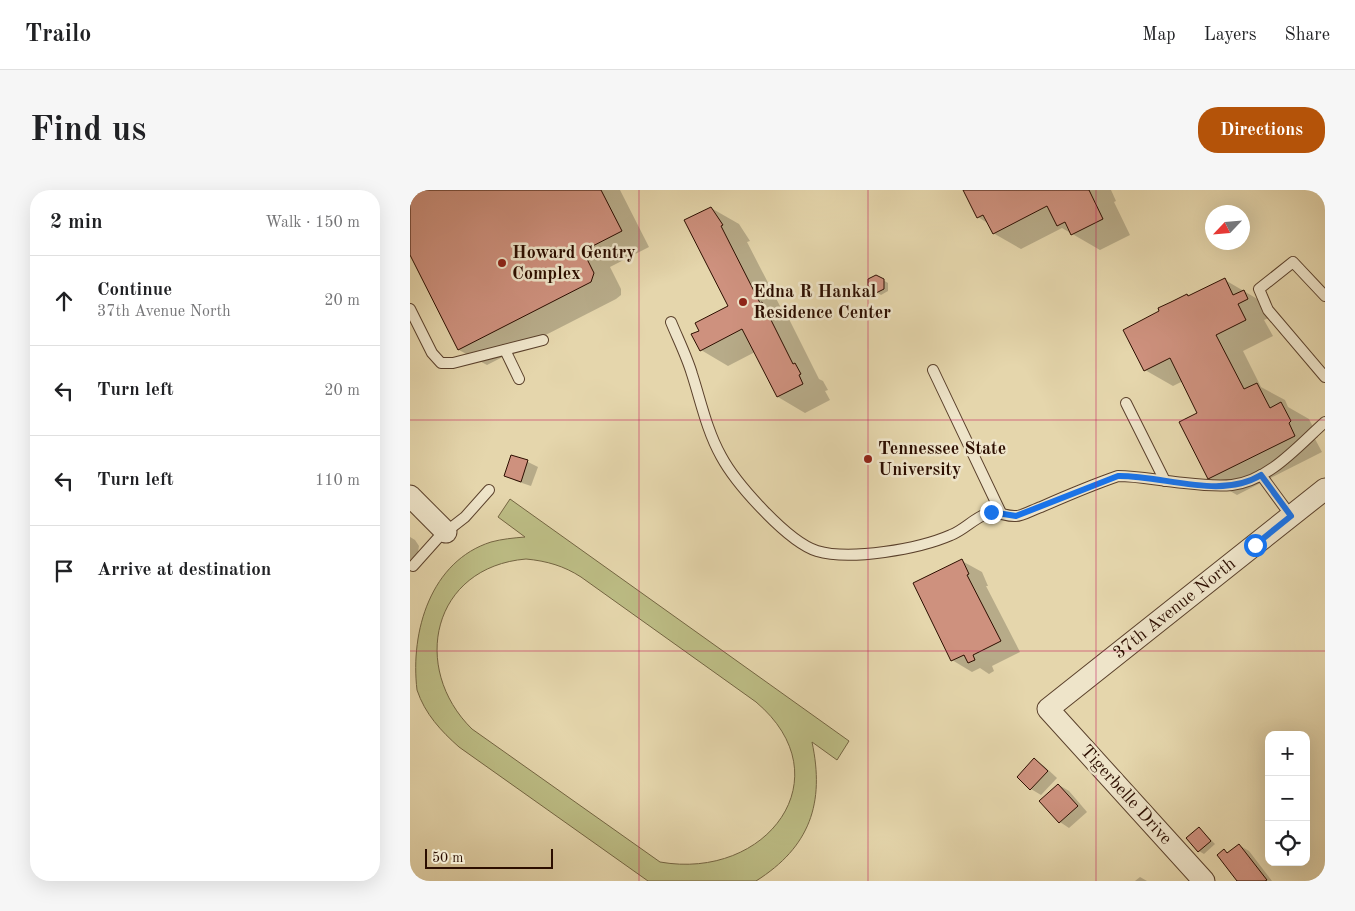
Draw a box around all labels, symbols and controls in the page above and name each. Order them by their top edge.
text: Trailo [25,23,91,47]
text: Map [1142,26,1176,44]
text: Layers [1204,26,1256,44]
text: Share [1284,26,1330,44]
button: Directions [1198,107,1325,153]
text: Find us [30,113,146,148]
north arrow [1205,205,1250,250]
text: 2 min [50,212,103,233]
text: Walk · 150 m [265,215,360,231]
place label: Howard Gentry Complex [512,244,636,283]
marker: Howard Gentry Complex [496,257,508,269]
text: Continue [97,281,172,300]
place label: Edna R Hankal Residence Center [753,283,891,322]
icon: ahead [50,287,78,315]
text: 20 m [324,293,360,309]
marker: Edna R Hankal Residence Center [737,296,749,308]
text: 37th Avenue North [97,304,231,320]
icon: left [50,377,78,405]
text: Turn left [97,381,174,400]
text: 20 m [324,383,360,399]
place label: Tennessee State University [878,440,1006,479]
marker: Tennessee State University [862,453,874,465]
icon: left [50,467,78,495]
text: Turn left [97,471,174,490]
text: 110 m [315,473,360,489]
route end [980,501,1003,524]
route start [1244,534,1267,557]
street label: 37th Avenue North [1110,554,1239,662]
icon: arrive [50,557,78,585]
text: Arrive at destination [97,561,271,580]
map controls [1265,731,1310,866]
button: + [1265,731,1310,776]
street label: Tigerbelle Drive [1077,742,1175,848]
button: − [1265,776,1310,821]
button: locate [1265,821,1310,866]
scale bar [425,846,552,869]
text: 50 m [432,851,463,865]

